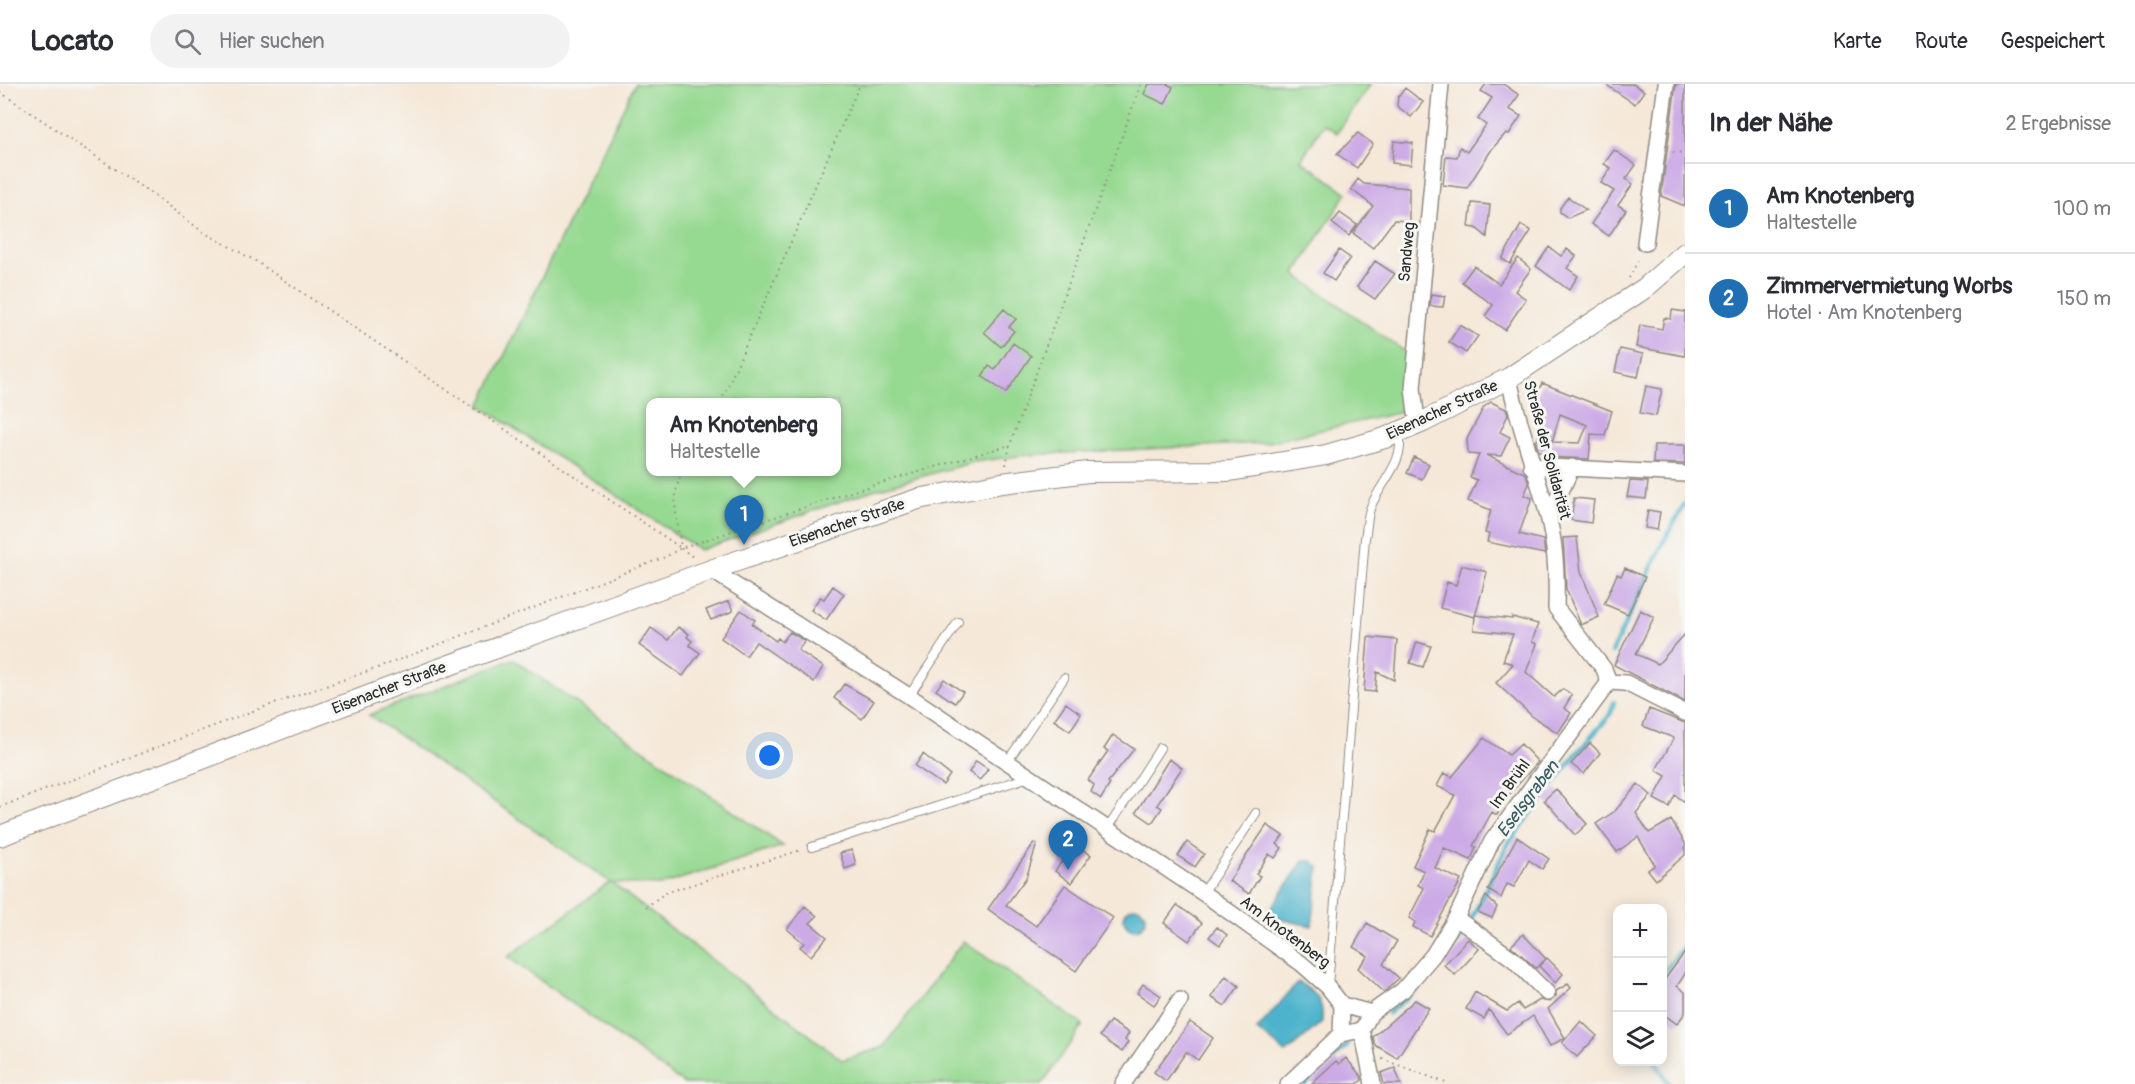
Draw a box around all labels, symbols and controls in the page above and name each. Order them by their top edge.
search box [150,14,570,68]
text: Locato [30,24,114,59]
icon: search [171,25,204,58]
text: Hier suchen [219,27,325,55]
text: Karte [1833,28,1882,55]
text: Route [1915,28,1968,55]
text: Gespeichert [2001,28,2105,55]
text: In der Nähe [1709,107,1832,139]
text: 2 Ergebnisse [2006,111,2111,136]
text: Am Knotenberg [1766,182,1914,210]
text: 1 [1725,196,1732,221]
text: 100 m [2054,196,2111,221]
text: Haltestelle [1766,210,1857,235]
street label: Sandweg [1394,221,1420,283]
text: Zimmervermietung Worbs [1766,272,2012,300]
text: 2 [1723,286,1734,311]
text: 150 m [2057,286,2111,311]
text: Hotel · Am Knotenberg [1766,300,1962,325]
street label: Eisenacher Straße [1383,375,1501,445]
street label: Straße der Solidarität [1519,378,1575,522]
popup [646,398,841,476]
text: Am Knotenberg [669,411,818,439]
text: Haltestelle [669,439,760,464]
street label: Eisenacher Straße [787,494,907,552]
pin: 1 [724,496,764,545]
street label: Eisenacher Straße [329,657,449,719]
your location [755,741,784,770]
street label: Im Brühl [1485,755,1535,813]
water label: Eselsgraben [1492,755,1565,842]
pin: 2 [1048,820,1088,870]
street label: Am Knotenberg [1236,892,1334,972]
map controls [1613,904,1667,1066]
button: + [1613,904,1667,958]
button: − [1613,958,1667,1012]
button: layers [1613,1012,1667,1066]

